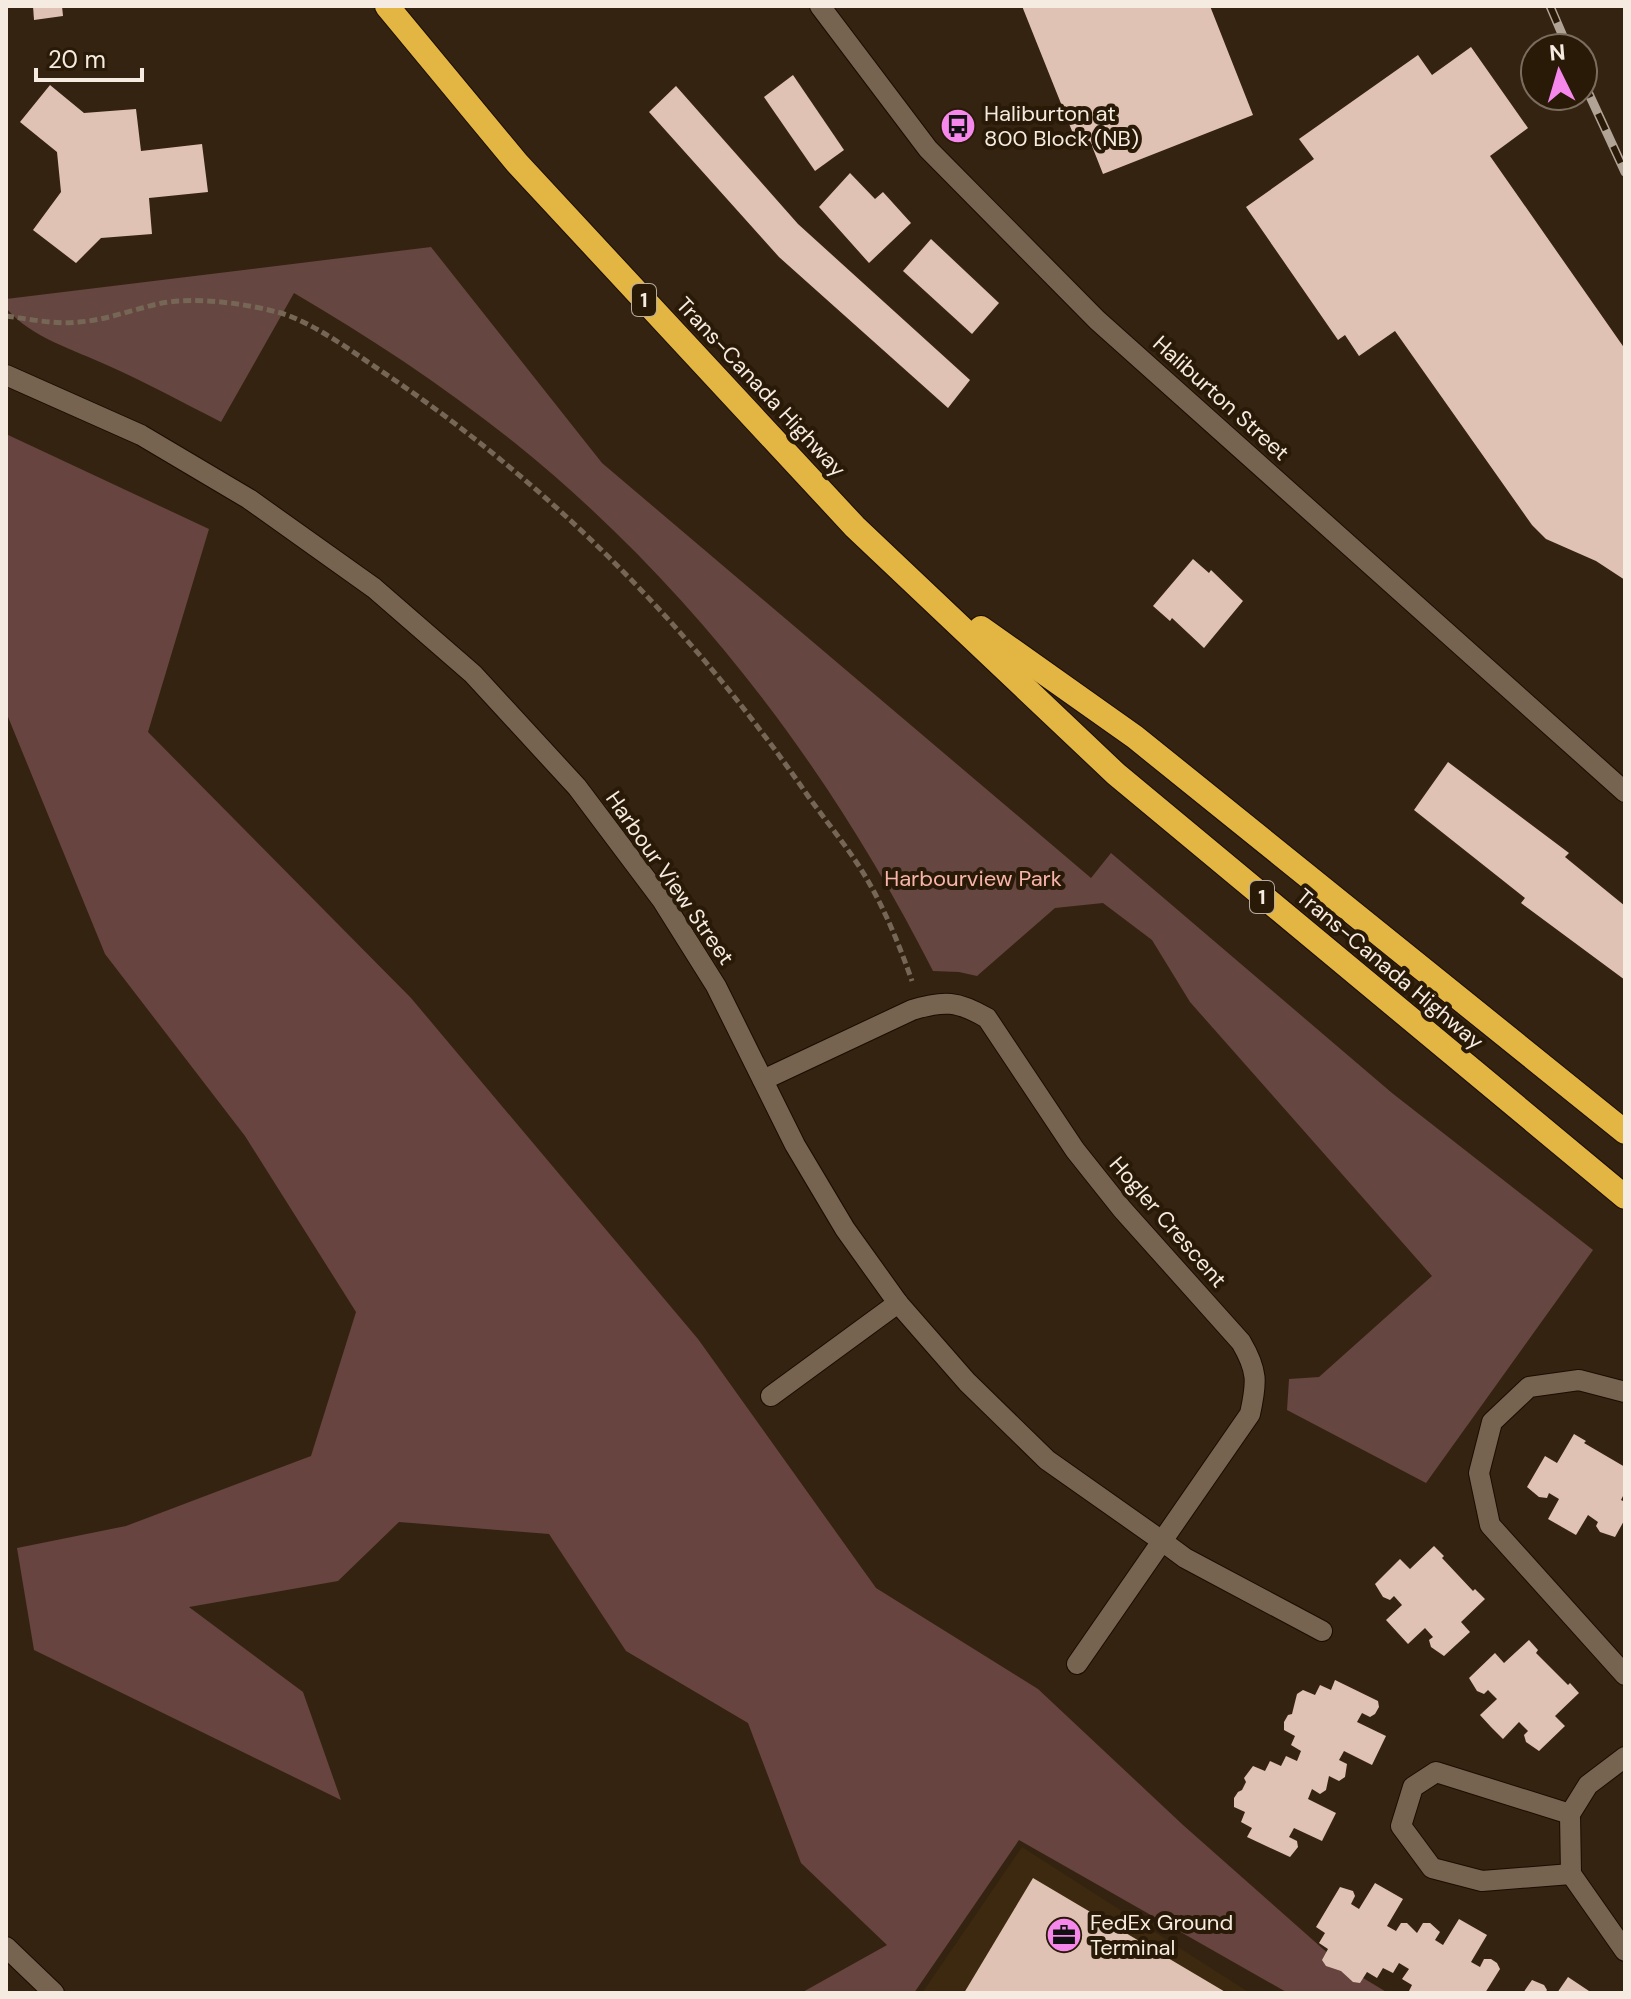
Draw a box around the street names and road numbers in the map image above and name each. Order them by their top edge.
road number: 1 [632,284,656,316]
street label: Trans-Canada Highway [670,291,852,483]
street label: Haliburton Street [1147,329,1295,467]
street label: Harbour View Street [599,785,741,971]
road number: 1 [1250,881,1274,913]
street label: Trans-Canada Highway [1290,882,1490,1056]
street label: Hogler Crescent [1103,1150,1233,1294]

